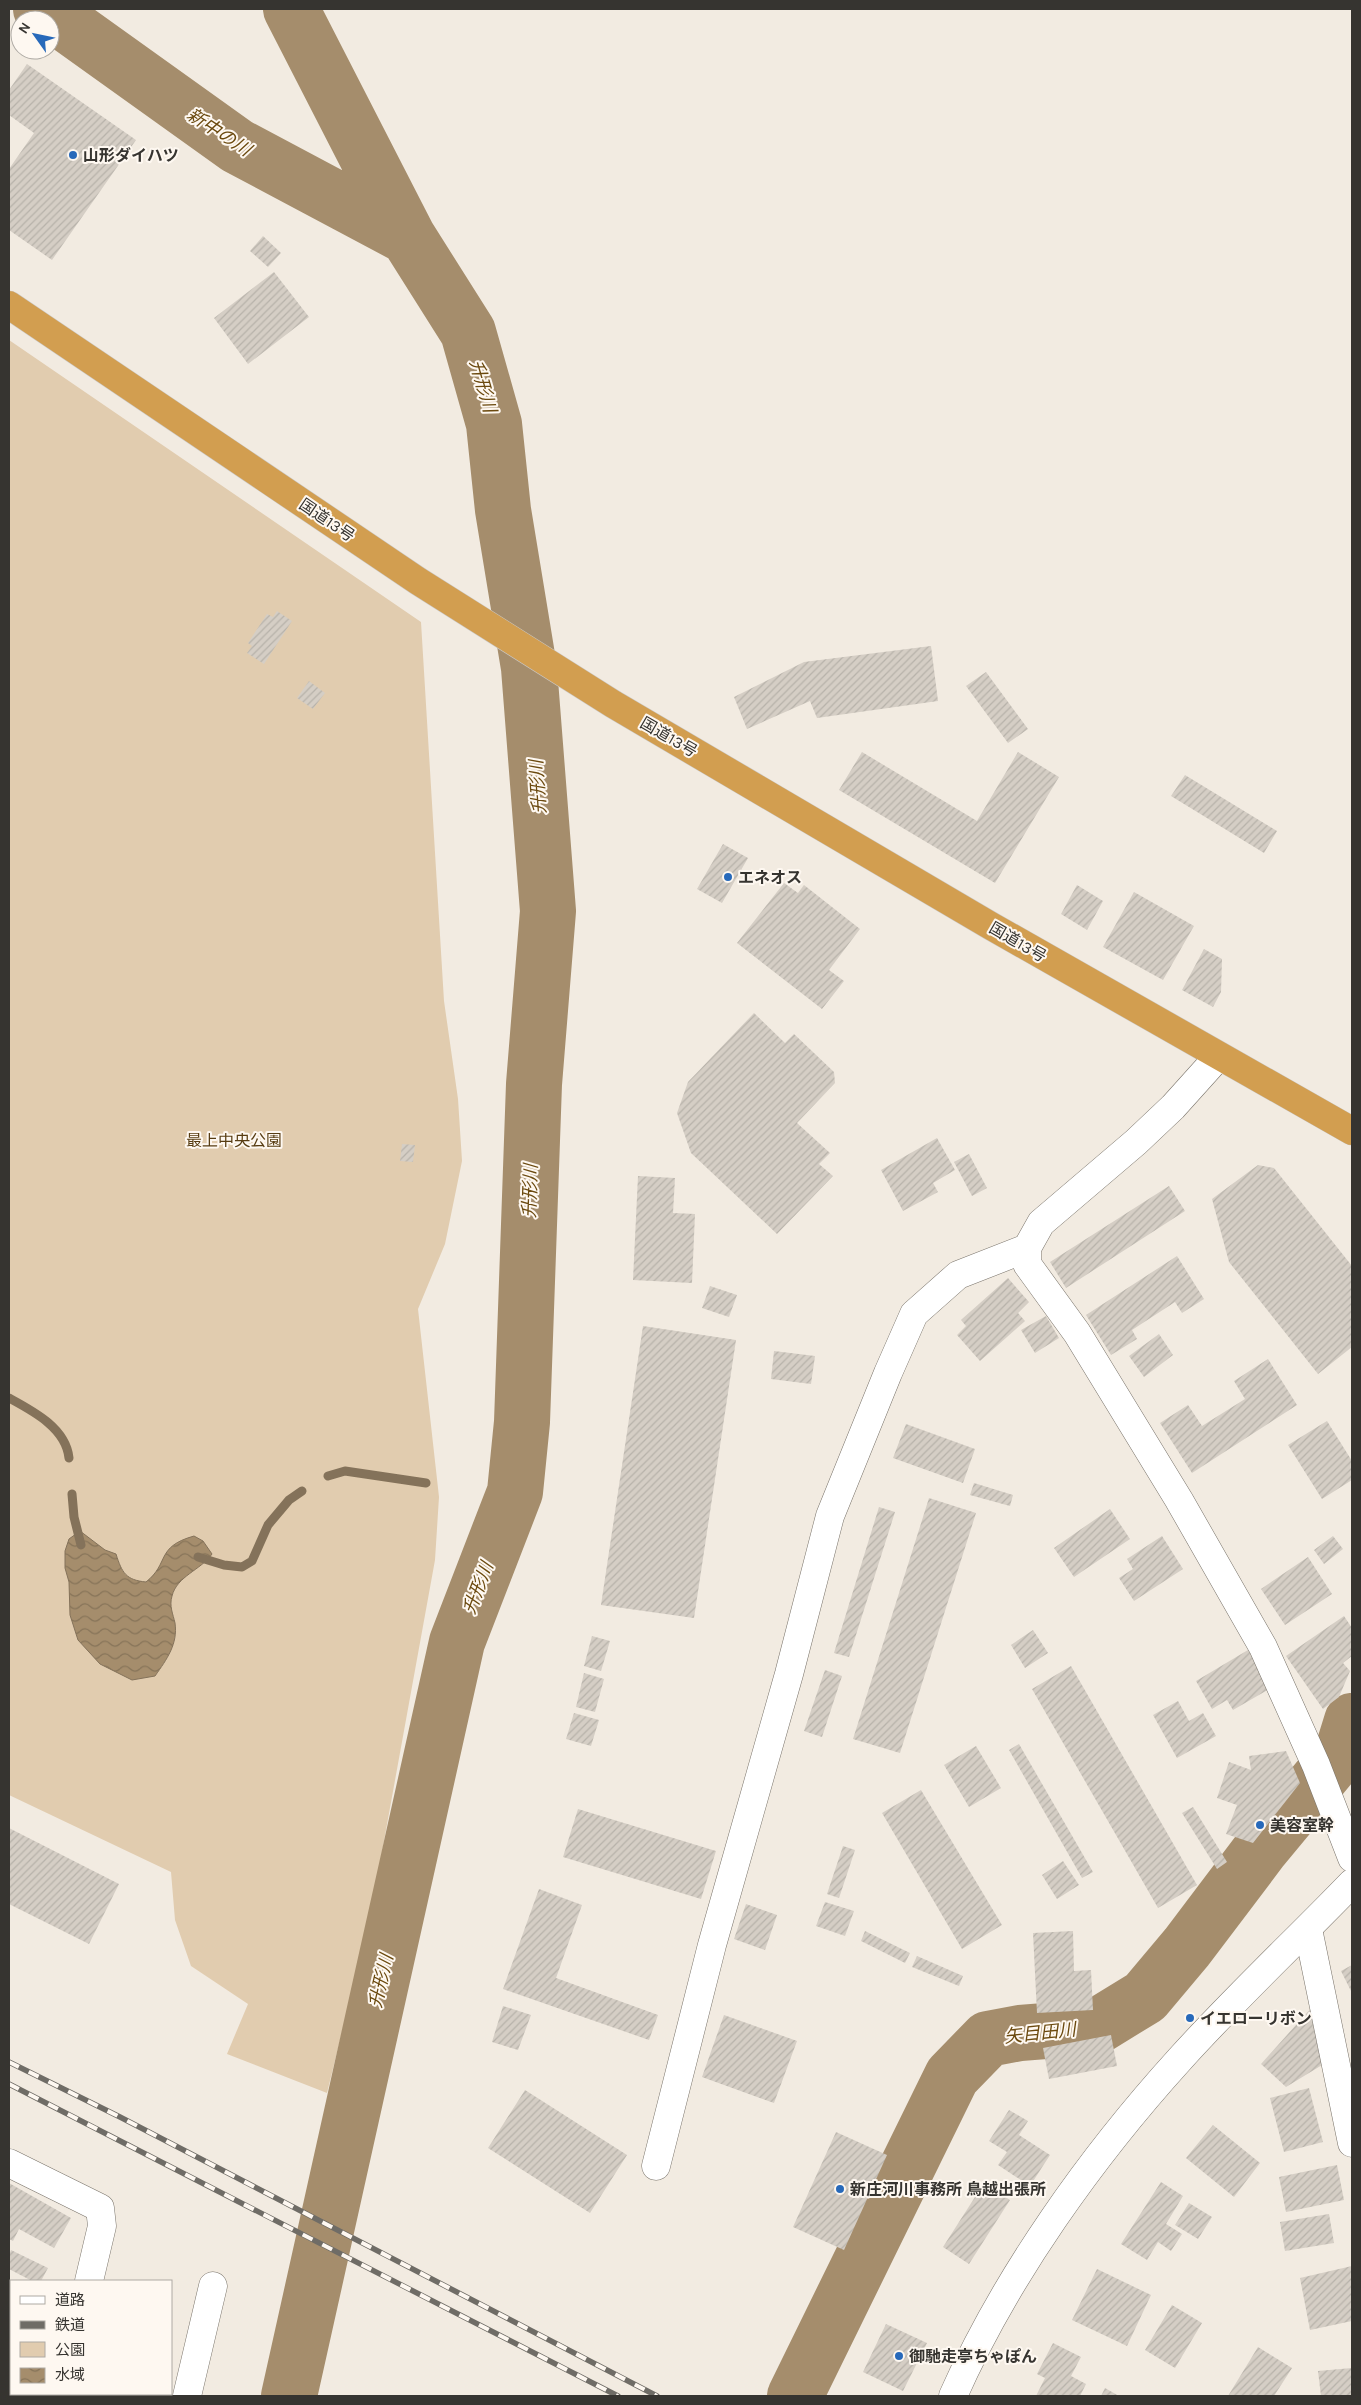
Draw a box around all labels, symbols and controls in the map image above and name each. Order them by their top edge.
north arrow [10,10,60,60]
text: N [15,19,34,37]
water label: 新中の川 [183,103,257,162]
place label: 山形ダイハツ [83,146,179,165]
marker: 山形ダイハツ [67,149,79,161]
water label: 升形川 [465,357,502,417]
street label: 国道13号 [296,495,358,545]
street label: 国道13号 [637,713,701,761]
water label: 升形川 [525,757,551,815]
place label: エネオス [738,868,802,887]
marker: エネオス [722,871,734,883]
street label: 国道13号 [986,918,1050,966]
park label: 最上中央公園 [186,1131,282,1150]
water label: 升形川 [518,1162,542,1218]
water label: 升形川 [458,1557,499,1617]
place label: 美容室幹 [1270,1816,1334,1835]
marker: 美容室幹 [1254,1819,1266,1831]
water label: 升形川 [364,1950,398,2010]
place label: イエローリボン [1200,2009,1312,2028]
marker: イエローリボン [1184,2012,1196,2024]
water label: 矢目田川 [1003,2018,1079,2048]
place label: 新庄河川事務所 鳥越出張所 [850,2180,1046,2199]
marker: 新庄河川事務所 鳥越出張所 [834,2183,846,2195]
legend [10,2280,172,2395]
text: 道路 [55,2291,85,2309]
text: 鉄道 [55,2316,85,2334]
text: 公園 [55,2341,85,2359]
place label: 御馳走亭ちゃぽん [909,2347,1037,2366]
marker: 御馳走亭ちゃぽん [893,2350,905,2362]
text: 水域 [55,2366,85,2384]

